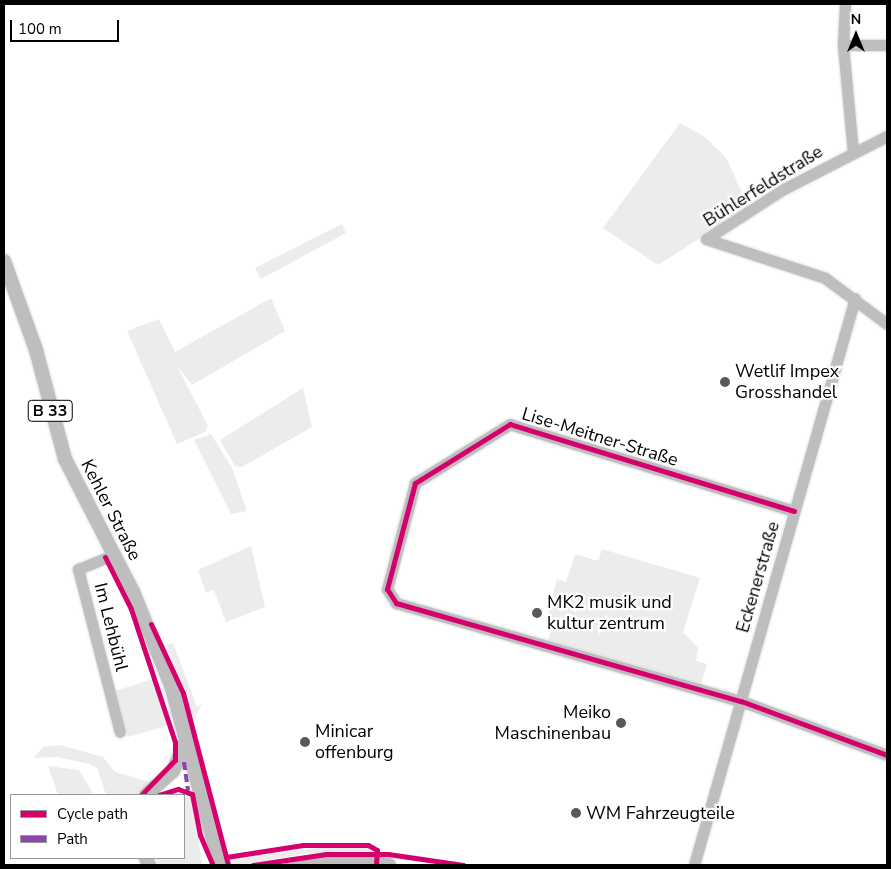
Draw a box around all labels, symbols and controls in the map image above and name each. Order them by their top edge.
scale bar [12,10,121,42]
north arrow [831,10,881,60]
text: N [851,10,861,29]
text: 100 m [18,19,62,39]
street label: Bühlerfeldstraße [699,141,827,231]
place label: Wetlif Impex Grosshandel [735,361,839,404]
marker: Wetlif Impex Grosshandel [719,376,731,388]
road number: B 33 [28,398,72,424]
street label: Lise-Meitner-Straße [519,403,681,471]
street label: Kehler Straße [76,456,146,564]
street label: Eckenerstraße [732,519,784,635]
street label: Im Lehbühl [90,581,132,673]
place label: MK2 musik und kultur zentrum [547,592,672,634]
marker: MK2 musik und kultur zentrum [531,607,543,619]
place label: Meiko Maschinenbau [495,702,611,744]
marker: Meiko Maschinenbau [615,717,627,729]
place label: Minicar offenburg [315,721,394,764]
marker: Minicar offenburg [299,736,311,748]
legend [10,794,185,859]
place label: WM Fahrzeugteile [586,802,735,824]
text: Cycle path [57,804,128,824]
marker: WM Fahrzeugteile [570,807,582,819]
text: Path [57,829,88,849]

